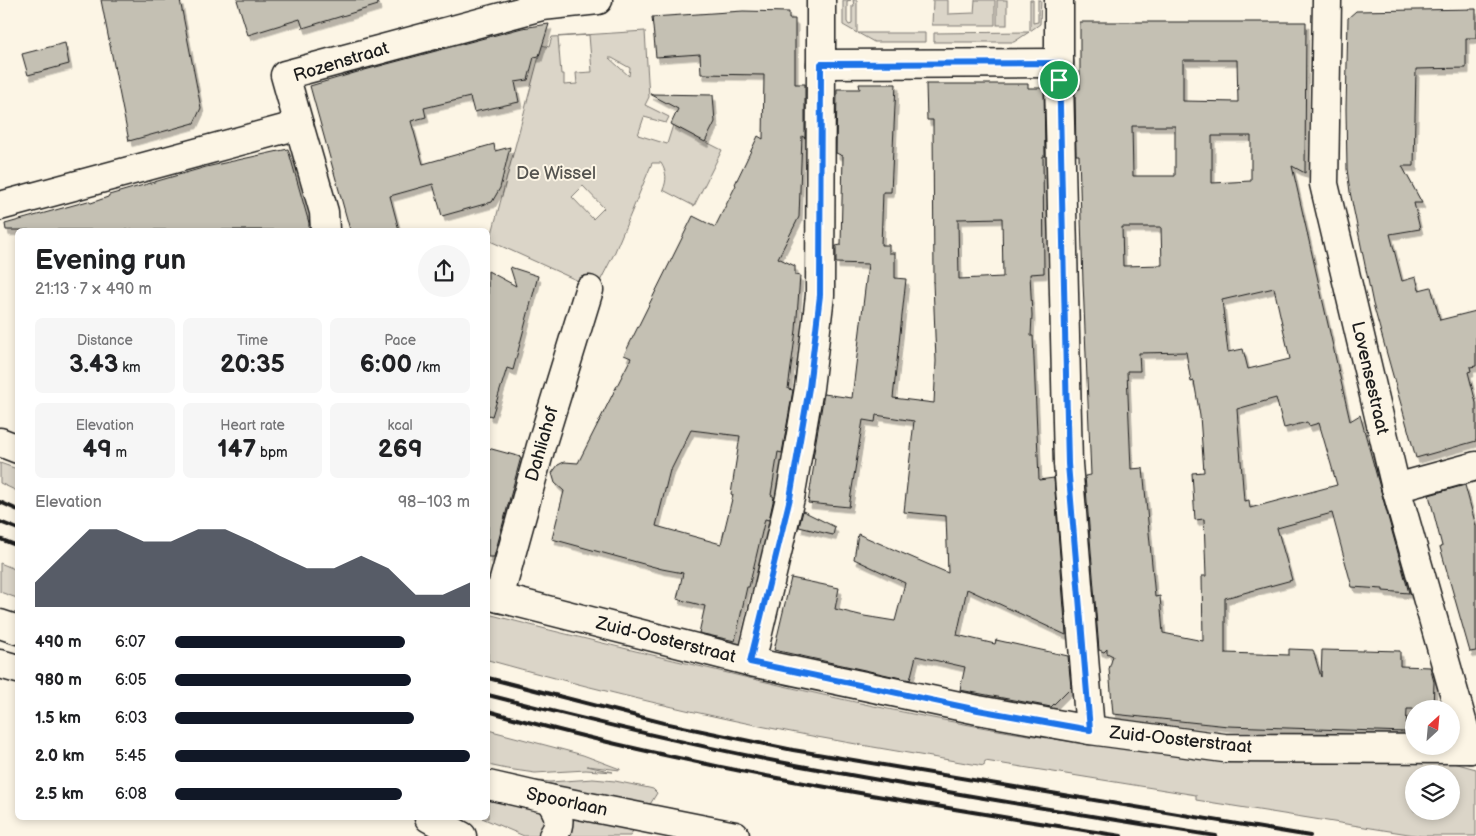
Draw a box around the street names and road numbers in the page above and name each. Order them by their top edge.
street label: Rozenstraat [291,37,392,86]
street label: Lovensestraat [1347,319,1393,437]
street label: Dahliahof [521,404,563,484]
street label: Zuid-Oosterstraat [593,612,738,668]
street label: Zuid-Oosterstraat [1108,722,1254,758]
street label: Spoorlaan [524,783,610,821]

